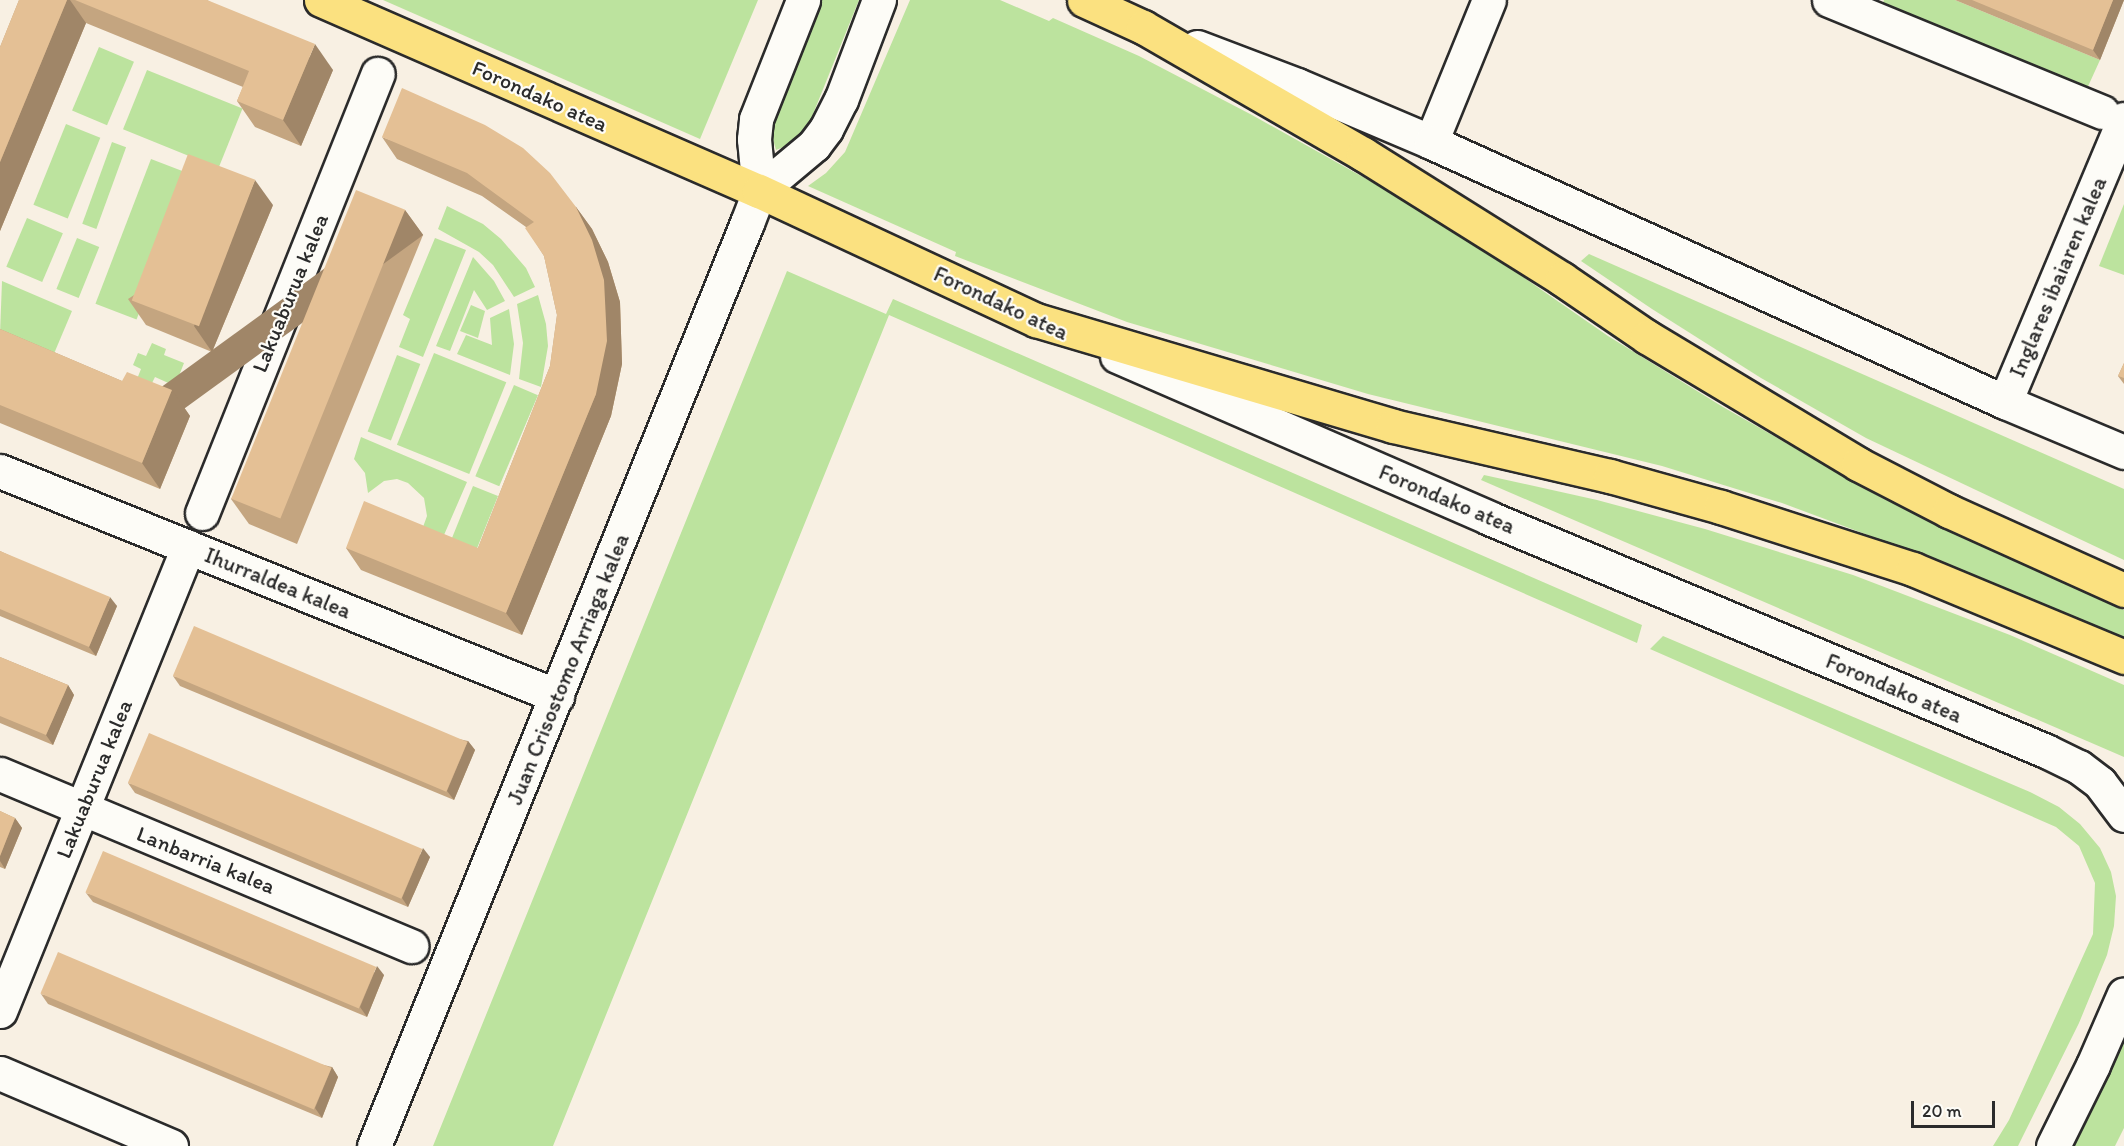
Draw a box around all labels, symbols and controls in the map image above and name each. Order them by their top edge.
street label: Forondako atea [468,54,612,138]
street label: Inglares ibaiaren kalea [2004,173,2112,381]
street label: Lakuaburua kalea [246,210,334,376]
street label: Forondako atea [929,260,1073,346]
street label: Forondako atea [1375,458,1519,540]
street label: Juan Crisostomo Arriaga kalea [502,530,634,808]
street label: Ihurraldea kalea [201,542,355,624]
street label: Forondako atea [1822,647,1966,729]
street label: Lakuaburua kalea [50,696,138,862]
street label: Lanbarria kalea [133,820,279,900]
scale bar [1914,1089,1998,1127]
text: 20 m [1922,1100,1962,1122]

